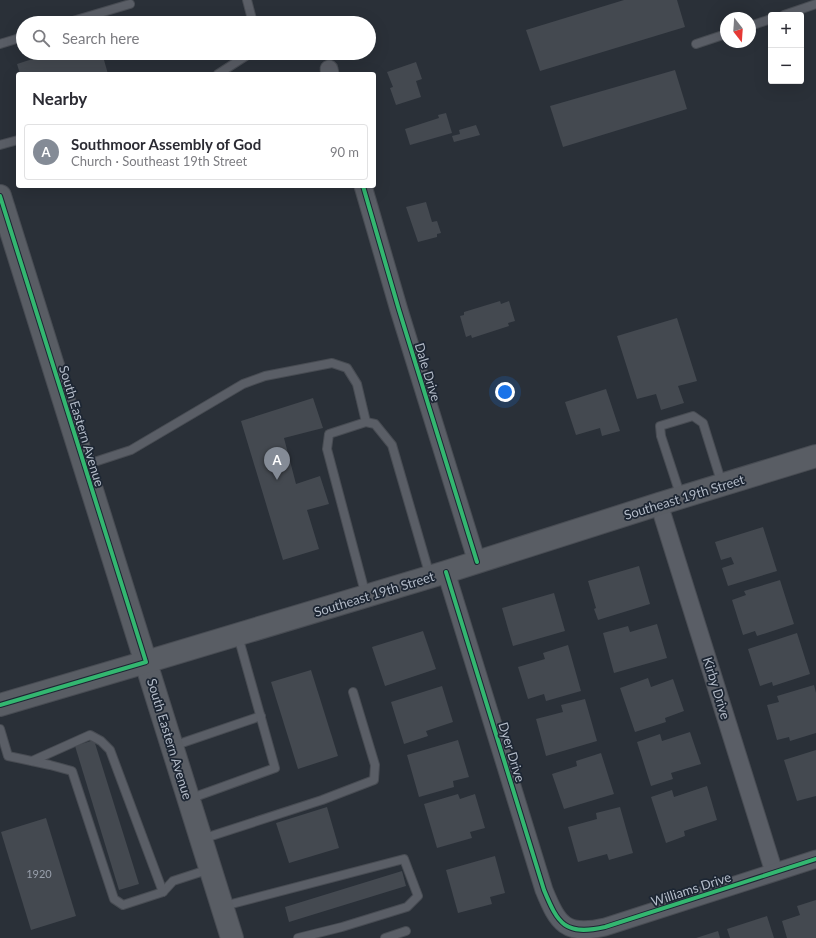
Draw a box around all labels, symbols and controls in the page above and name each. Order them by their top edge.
north arrow [720,12,756,48]
map controls [768,12,804,84]
button: + [768,12,804,48]
search box [16,16,376,60]
icon: search [30,27,52,49]
text: Search here [62,29,139,47]
button: − [768,48,804,84]
text: Nearby [32,88,87,109]
text: Southmoor Assembly of God [71,135,261,153]
text: A [41,144,51,160]
text: 90 m [330,144,359,160]
text: Church · Southeast 19th Street [71,153,247,169]
street label: Dale Drive [412,341,445,403]
street label: South Eastern Avenue [56,364,108,489]
your location [495,382,515,402]
pin: A [264,447,290,480]
street label: Southeast 19th Street [622,471,746,523]
street label: Southeast 19th Street [312,568,436,620]
street label: Kirby Drive [700,655,734,721]
street label: South Eastern Avenue [144,677,196,802]
street label: Dyer Drive [495,720,529,784]
house number: 1920 [26,867,52,880]
street label: Williams Drive [649,869,733,909]

